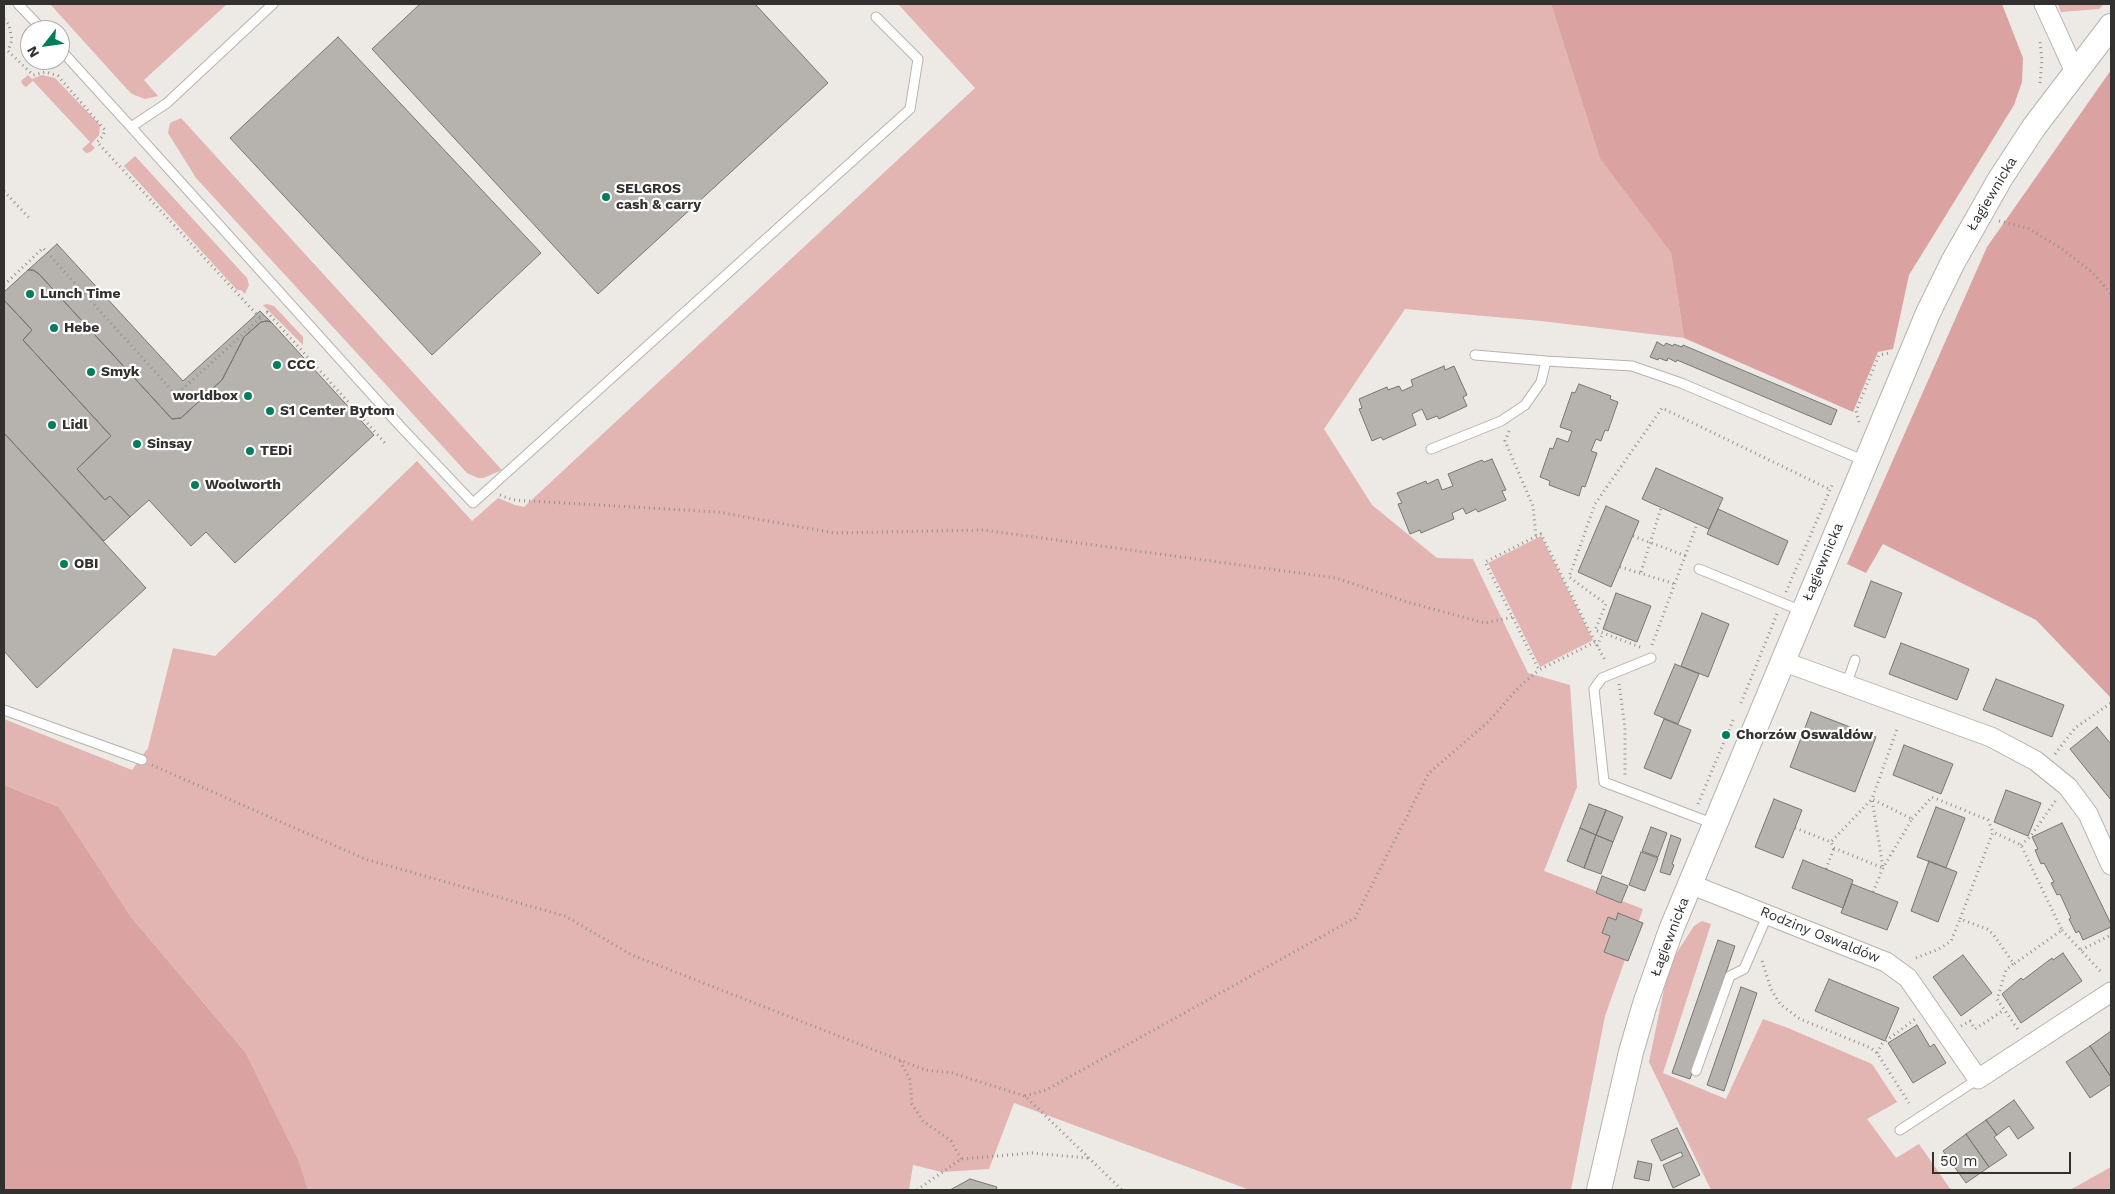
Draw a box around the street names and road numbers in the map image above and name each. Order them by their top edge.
street label: Łagiewnicka [1963,154,2021,234]
street label: Łagiewnicka [1799,520,1847,604]
street label: Łagiewnicka [1647,895,1693,979]
street label: Rodziny Oswaldów [1758,903,1882,967]

